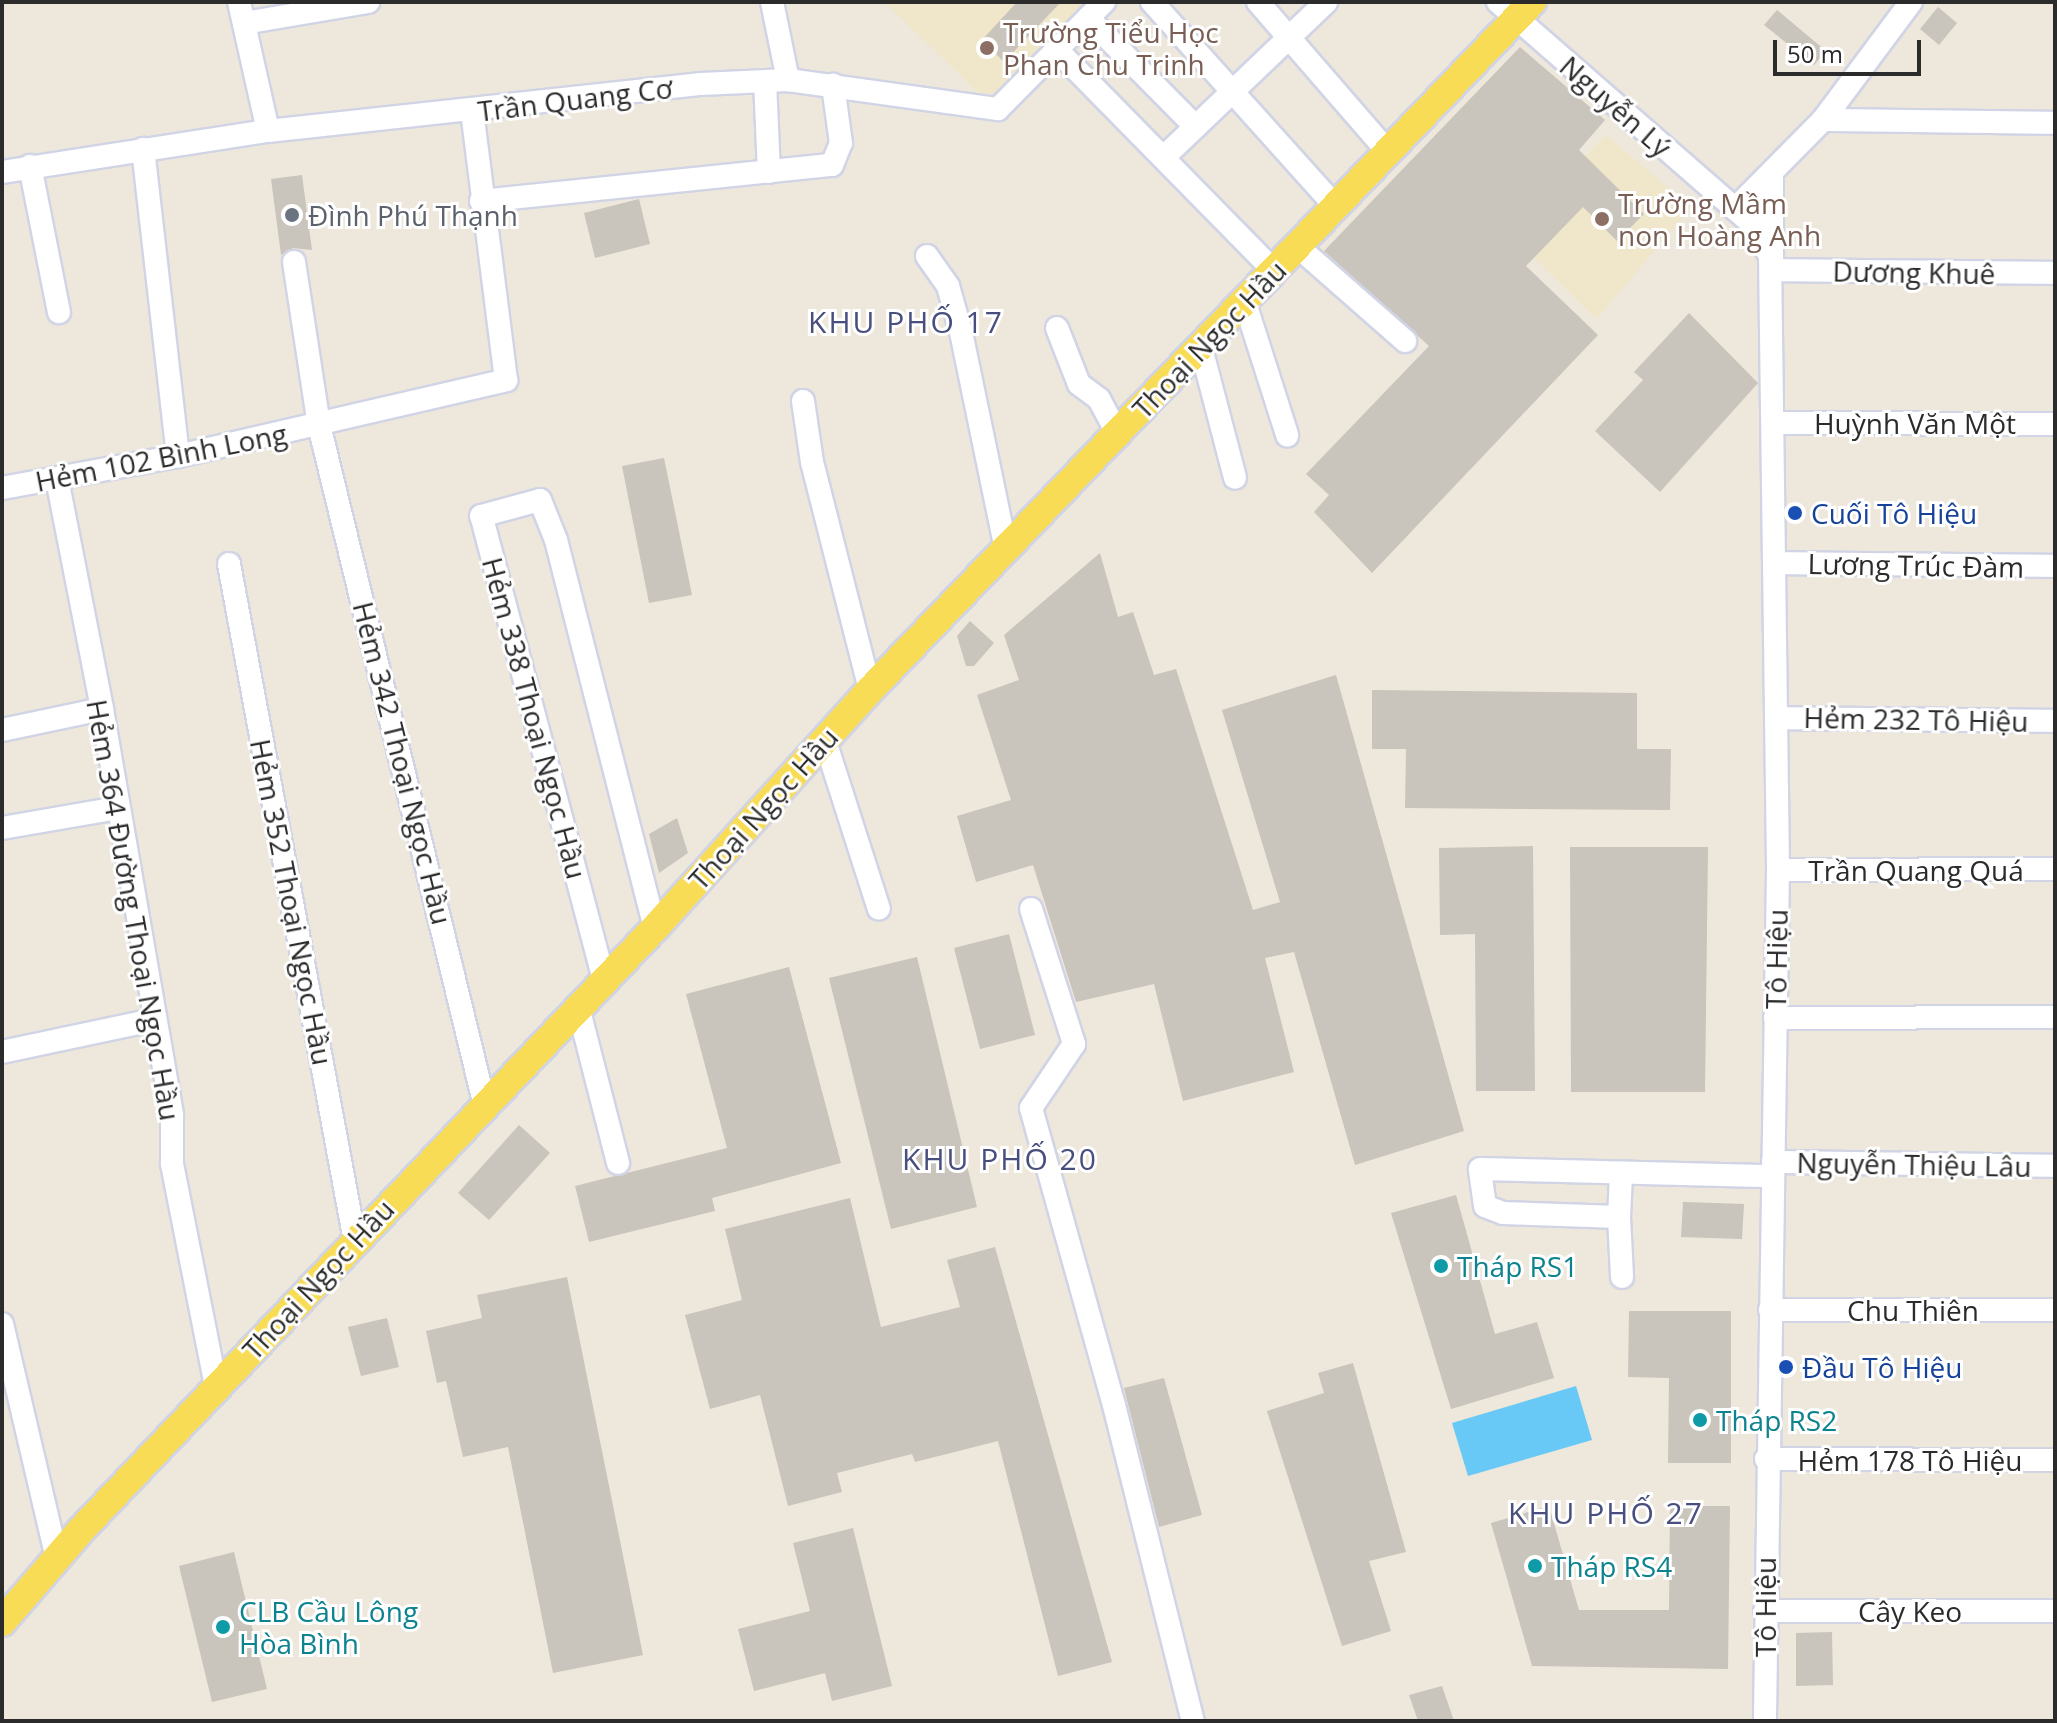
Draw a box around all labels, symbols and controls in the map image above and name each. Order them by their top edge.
place label: Trường Tiểu Học Phan Chu Trinh [1003,15,1219,81]
scale bar [1777,24,1925,74]
text: 50 m [1787,37,1843,70]
marker: Trường Tiểu Học Phan Chu Trinh [978,39,996,57]
street label: Nguyễn Lý [1554,49,1678,163]
street label: Trần Quang Cơ [476,70,674,128]
place label: Trường Mầm non Hoàng Anh [1618,186,1821,252]
place label: Đình Phú Thạnh [308,198,518,232]
marker: Đình Phú Thạnh [283,206,301,224]
marker: Trường Mầm non Hoàng Anh [1593,210,1611,228]
street label: Thoại Ngọc Hầu [1125,253,1293,425]
street label: Dương Khuê [1832,254,1996,290]
district label: KHU PHỐ 17 [808,304,1004,340]
street label: Huỳnh Văn Một [1814,406,2016,440]
street label: Hẻm 102 Bình Long [32,416,290,498]
place label: Cuối Tô Hiệu [1811,496,1977,530]
marker: Cuối Tô Hiệu [1786,504,1804,522]
street label: Lương Trúc Đàm [1808,546,2024,584]
street label: Hẻm 338 Thoại Ngọc Hầu [476,554,594,882]
street label: Hẻm 342 Thoại Ngọc Hầu [347,598,459,928]
street label: Hẻm 364 Đường Thoại Ngọc Hầu [80,697,188,1123]
street label: Hẻm 232 Tô Hiệu [1803,700,2029,738]
street label: Thoại Ngọc Hầu [681,720,845,896]
street label: Hẻm 352 Thoại Ngọc Hầu [244,736,340,1068]
street label: Trần Quang Quá [1808,853,2024,887]
street label: Tô Hiệu [1758,909,1794,1009]
district label: KHU PHỐ 20 [902,1141,1098,1177]
street label: Nguyễn Thiệu Lâu [1796,1145,2032,1183]
street label: Thoại Ngọc Hầu [235,1192,401,1366]
place label: Tháp RS1 [1457,1249,1578,1283]
marker: Tháp RS1 [1432,1257,1450,1275]
street label: Chu Thiên [1847,1293,1979,1327]
place label: Đầu Tô Hiệu [1802,1350,1962,1384]
marker: Đầu Tô Hiệu [1777,1358,1795,1376]
place label: Tháp RS2 [1716,1403,1837,1437]
marker: Tháp RS2 [1691,1411,1709,1429]
street label: Hẻm 178 Tô Hiệu [1797,1443,2023,1477]
district label: KHU PHỐ 27 [1508,1495,1704,1531]
place label: Tháp RS4 [1551,1549,1672,1583]
marker: Tháp RS4 [1526,1557,1544,1575]
street label: Tô Hiệu [1748,1557,1782,1657]
place label: CLB Cầu Lông Hòa Bình [239,1594,418,1660]
street label: Cây Keo [1858,1594,1962,1628]
marker: CLB Cầu Lông Hòa Bình [214,1618,232,1636]

